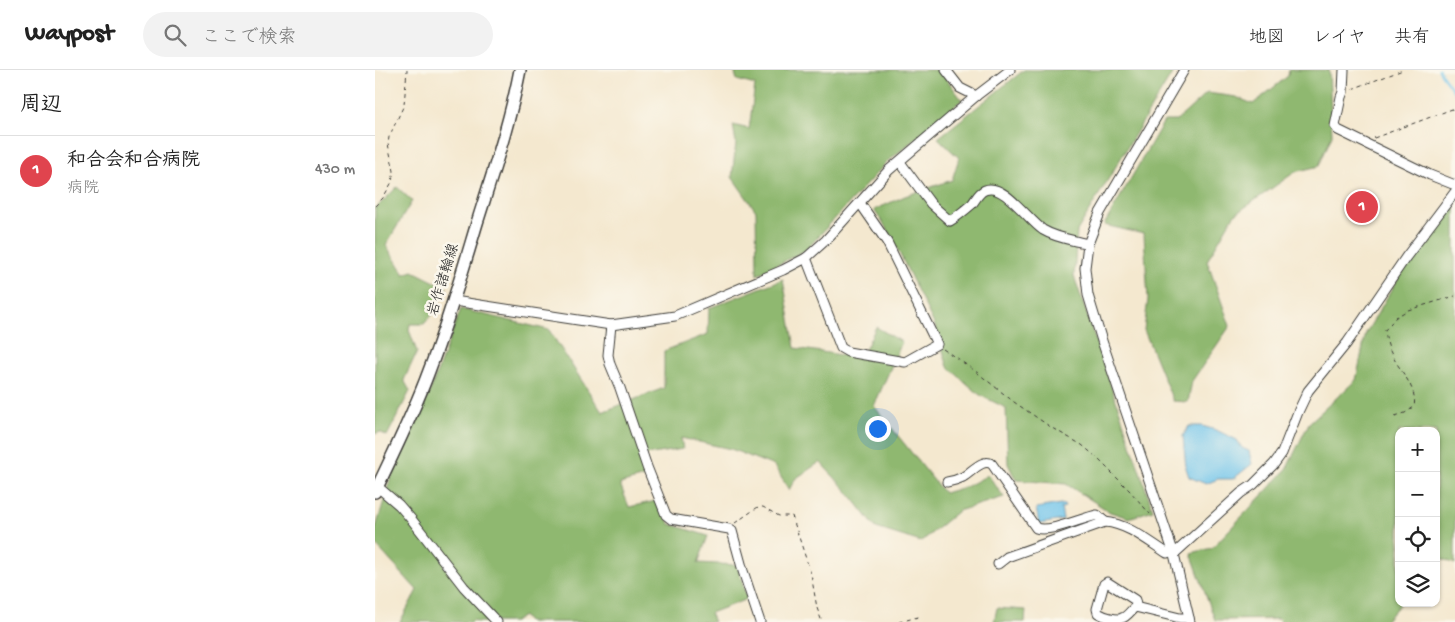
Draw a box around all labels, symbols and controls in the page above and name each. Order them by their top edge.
search box [143,12,493,57]
text: Waypost [25,20,113,49]
icon: search [161,21,189,49]
text: ここで検索 [201,27,296,50]
text: 地図 [1249,28,1285,49]
text: レイヤ [1313,28,1366,49]
text: 共有 [1394,28,1430,49]
text: 周辺 [20,94,62,119]
text: 和合会和合病院 [67,150,200,173]
text: 1 [33,161,39,180]
text: 430 m [315,161,355,180]
text: 病院 [67,180,99,199]
pin: 1 [1346,188,1378,226]
street label: 岩作諸輪線 [423,241,464,319]
your location [865,416,891,442]
map controls [1395,427,1440,607]
button: + [1395,427,1440,472]
button: − [1395,472,1440,517]
button: locate [1395,517,1440,562]
button: layers [1395,562,1440,607]

